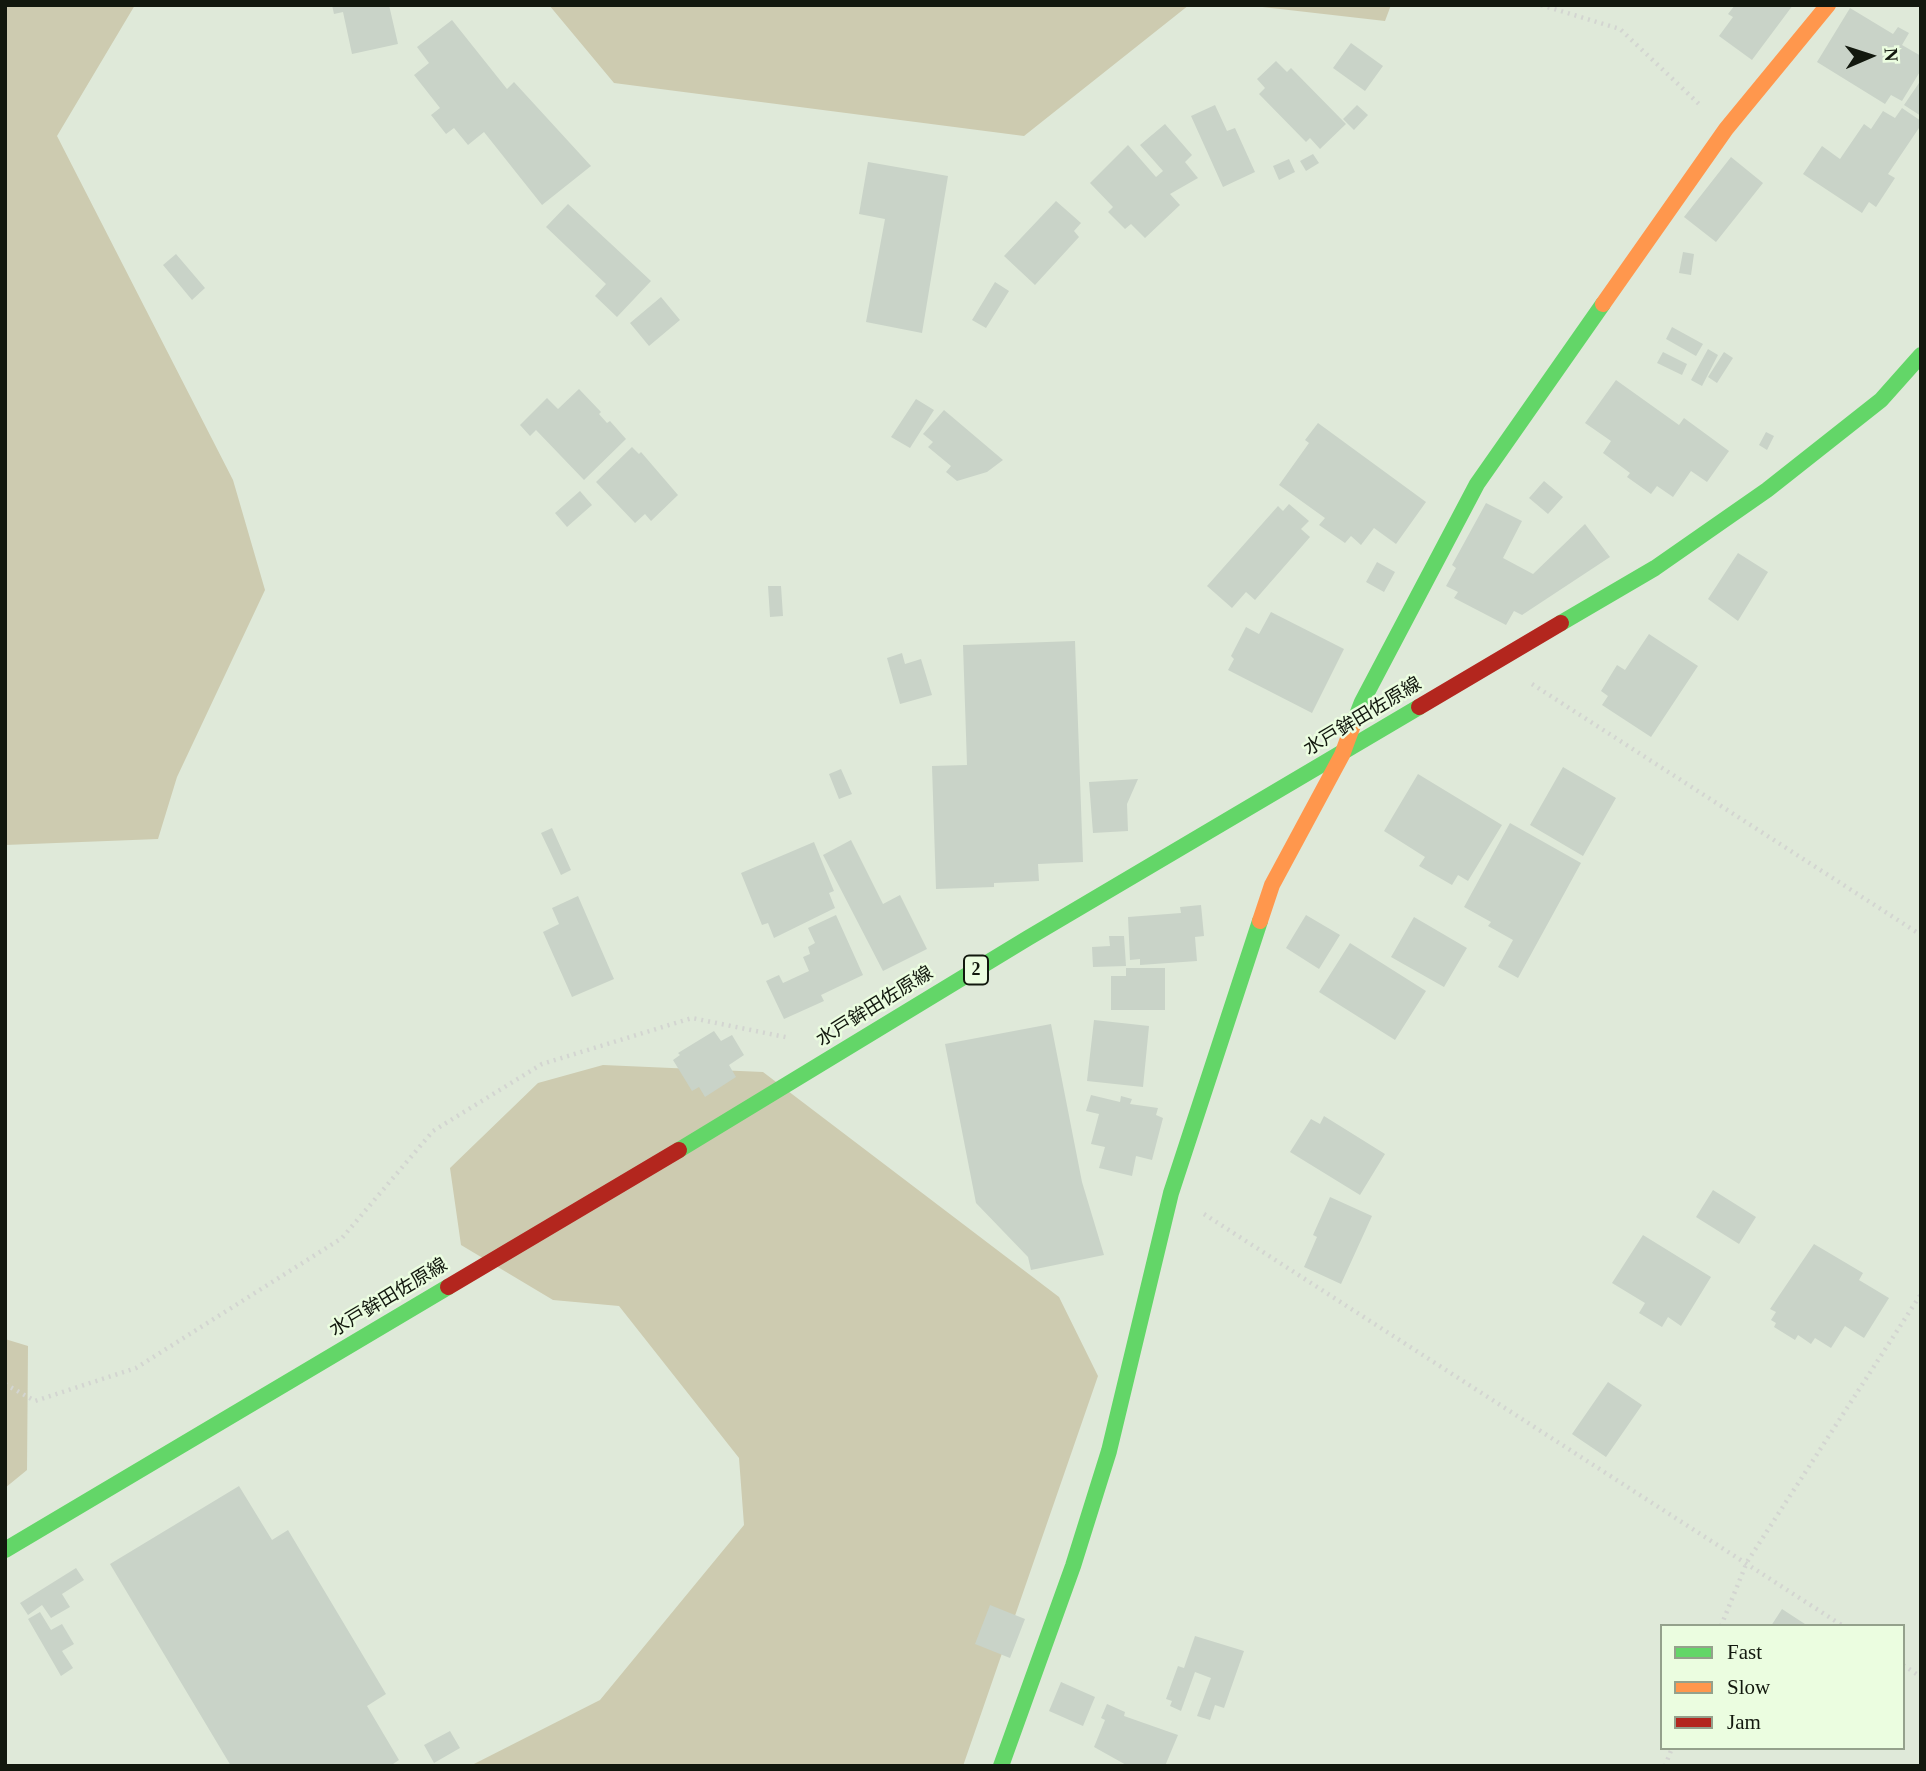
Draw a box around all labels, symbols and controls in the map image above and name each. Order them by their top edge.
north arrow [1835,21,1905,91]
text: N [1881,47,1902,62]
street label: 水戸鉾田佐原線 [1300,673,1426,761]
road number: 2 [964,956,988,985]
street label: 水戸鉾田佐原線 [813,962,937,1052]
street label: 水戸鉾田佐原線 [326,1254,452,1342]
legend [1660,1624,1905,1750]
text: Fast [1727,1640,1762,1664]
text: Slow [1727,1675,1770,1699]
text: Jam [1727,1710,1761,1734]

